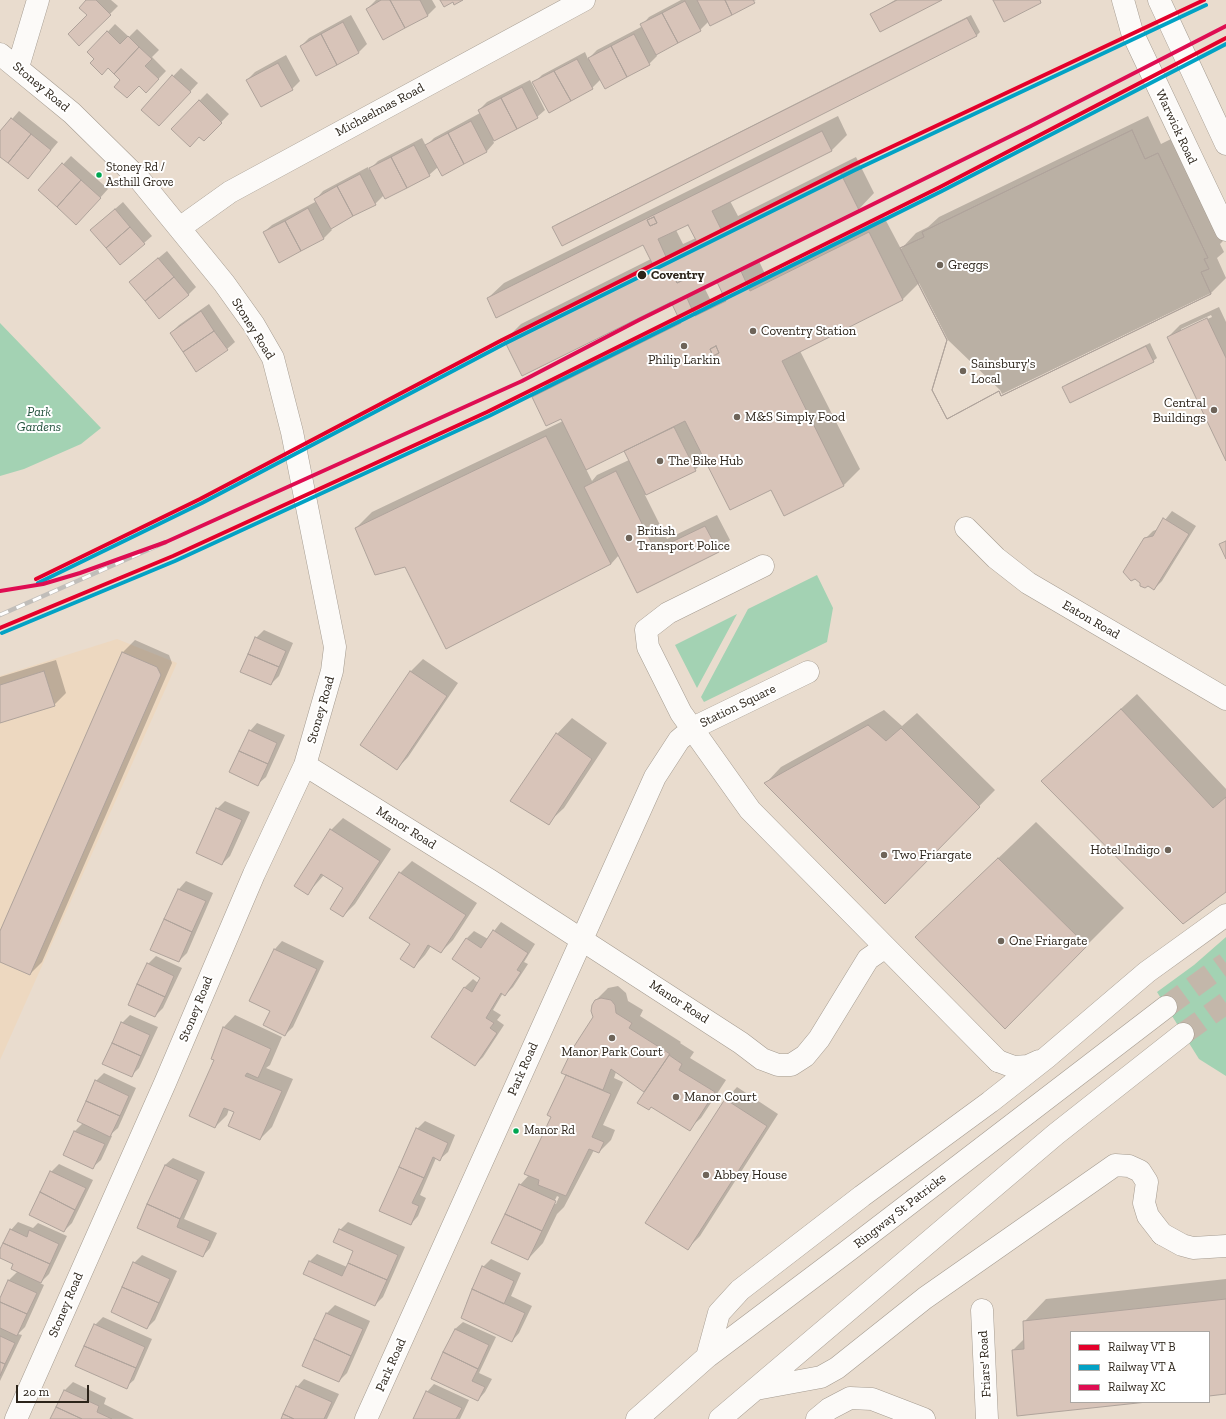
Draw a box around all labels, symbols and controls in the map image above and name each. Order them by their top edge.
street label: Stoney Road [9,59,73,115]
street label: Michaelmas Road [333,80,427,140]
street label: Warwick Road [1152,87,1200,167]
place label: Stoney Rd / Asthill Grove [106,161,174,189]
marker: Stoney Rd / Asthill Grove [94,170,104,180]
place label: Greggs [948,257,988,273]
marker: Greggs [935,260,945,270]
place label: Coventry [651,267,704,283]
marker: Coventry [636,269,648,281]
street label: Stoney Road [228,295,278,363]
place label: Coventry Station [761,323,856,339]
marker: Coventry Station [748,326,758,336]
marker: Philip Larkin [679,341,689,351]
place label: Philip Larkin [648,352,720,368]
place label: Sainsbury's Local [971,356,1036,387]
marker: Sainsbury's Local [958,366,968,376]
place label: Central Buildings [1153,395,1206,426]
park label: Park Gardens [17,404,61,435]
marker: Central Buildings [1209,405,1219,415]
place label: M&S Simply Food [745,409,845,425]
marker: M&S Simply Food [732,412,742,422]
place label: The Bike Hub [668,453,743,469]
marker: The Bike Hub [655,456,665,466]
place label: British Transport Police [637,523,730,554]
marker: British Transport Police [624,533,634,543]
street label: Eaton Road [1059,597,1123,643]
street label: Stoney Road [304,675,338,745]
street label: Station Square [697,681,779,731]
street label: Manor Road [373,803,439,853]
place label: Hotel Indigo [1090,842,1160,858]
marker: Hotel Indigo [1163,845,1173,855]
place label: Two Friargate [892,847,972,863]
marker: Two Friargate [879,850,889,860]
place label: One Friargate [1009,933,1087,949]
marker: One Friargate [996,936,1006,946]
street label: Stoney Road [176,974,216,1044]
street label: Manor Road [646,977,712,1027]
marker: Manor Park Court [607,1033,617,1043]
street label: Park Road [504,1040,542,1098]
place label: Manor Park Court [561,1044,663,1060]
place label: Manor Court [684,1089,757,1105]
marker: Manor Court [671,1092,681,1102]
place label: Manor Rd [524,1124,575,1138]
marker: Manor Rd [511,1126,521,1136]
place label: Abbey House [714,1167,787,1183]
marker: Abbey House [701,1170,711,1180]
street label: Ringway St Patricks [851,1170,949,1252]
street label: Stoney Road [45,1270,87,1340]
street label: Friars' Road [975,1330,995,1398]
legend [1070,1331,1210,1403]
street label: Park Road [372,1336,410,1394]
text: Railway VT B [1108,1340,1176,1354]
text: Railway VT A [1108,1360,1176,1374]
scale bar [18,1377,91,1403]
text: Railway XC [1108,1380,1166,1394]
text: 20 m [23,1385,49,1399]

